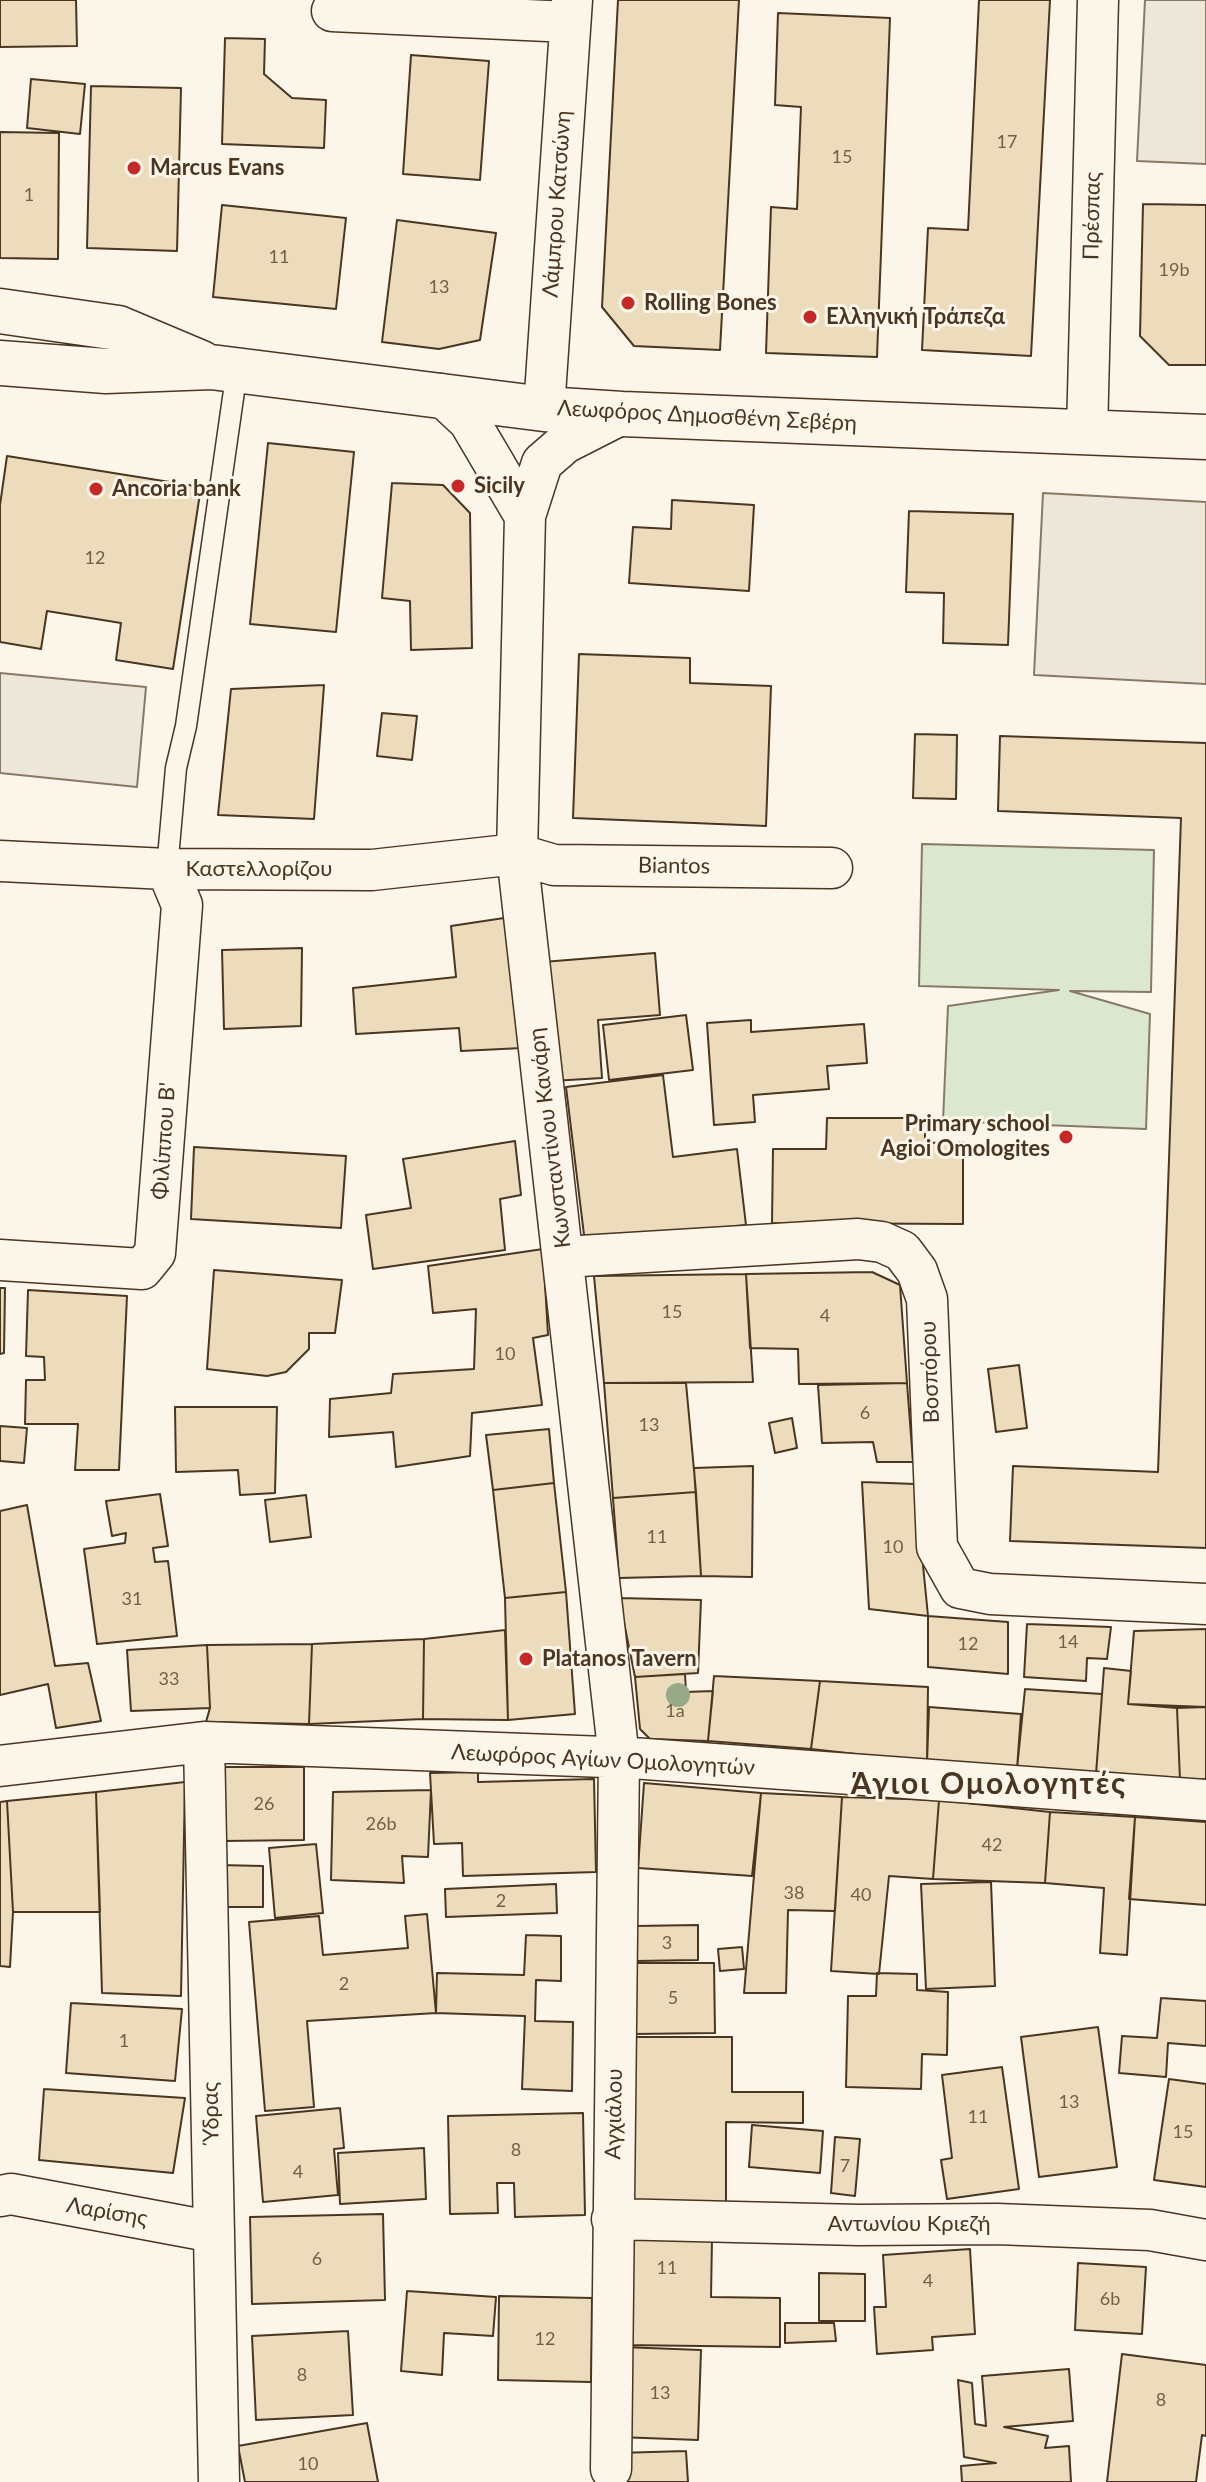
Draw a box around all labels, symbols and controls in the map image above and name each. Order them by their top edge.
street label: Λάμπρου Κατσώνη [537,110,577,298]
house number: 17 [997,131,1017,153]
house number: 15 [832,146,852,168]
place label: Marcus Evans [150,155,284,181]
marker: Marcus Evans [125,159,143,177]
street label: Πρέσπας [1078,172,1106,260]
house number: 1 [24,184,34,206]
house number: 11 [269,246,289,268]
house number: 19b [1159,259,1189,281]
house number: 13 [429,276,449,298]
place label: Rolling Bones [644,290,777,316]
marker: Rolling Bones [619,294,637,312]
place label: Ελληνική Τράπεζα [826,304,1005,330]
marker: Ελληνική Τράπεζα [801,308,819,326]
street label: Λεωφόρος Δημοσθένη Σεβέρη [556,395,858,437]
place label: Sicily [474,473,525,499]
place label: Ancoria bank [112,476,241,502]
marker: Sicily [449,477,467,495]
marker: Ancoria bank [87,480,105,498]
house number: 12 [85,547,105,569]
street label: Biantos [638,852,710,880]
street label: Καστελλορίζου [186,856,332,882]
street label: Κωνσταντίνου Κανάρη [523,1026,577,1250]
street label: Φιλίππου Β' [147,1081,181,1201]
place label: Primary school Agioi Omologites [881,1111,1050,1162]
marker: Primary school Agioi Omologites [1057,1128,1075,1146]
house number: 15 [662,1301,682,1323]
house number: 4 [820,1305,830,1327]
street label: Βοσπόρου [915,1320,945,1424]
house number: 10 [495,1343,515,1365]
house number: 6 [860,1402,870,1424]
house number: 13 [639,1414,659,1436]
house number: 11 [647,1526,667,1548]
house number: 10 [883,1536,903,1558]
house number: 31 [122,1588,142,1610]
house number: 14 [1058,1631,1078,1653]
house number: 12 [958,1633,978,1655]
place label: Platanos Tavern [542,1646,697,1672]
marker: Platanos Tavern [517,1650,535,1668]
house number: 33 [159,1668,179,1690]
house number: 1a [665,1700,685,1722]
street label: Λεωφόρος Αγίων Ομολογητών [450,1739,756,1781]
district label: Άγιοι Ομολογητές [851,1766,1127,1802]
house number: 26 [254,1793,274,1815]
house number: 26b [366,1813,396,1835]
house number: 42 [982,1834,1002,1856]
house number: 38 [784,1882,804,1904]
house number: 40 [851,1884,871,1906]
house number: 2 [496,1890,506,1912]
house number: 3 [662,1932,672,1954]
house number: 2 [339,1973,349,1995]
house number: 5 [668,1987,678,2009]
house number: 1 [119,2030,129,2052]
street label: Αγχιάλου [600,2068,628,2160]
street label: Ύδρας [197,2082,225,2142]
house number: 13 [1059,2091,1079,2113]
house number: 11 [968,2106,988,2128]
house number: 15 [1173,2121,1193,2143]
house number: 8 [511,2139,521,2161]
house number: 7 [840,2155,850,2177]
house number: 4 [293,2161,303,2183]
street label: Λαρίσης [64,2192,150,2232]
street label: Αντωνίου Κριεζή [827,2211,991,2237]
house number: 6 [312,2248,322,2270]
house number: 11 [657,2257,677,2279]
house number: 4 [923,2270,933,2292]
house number: 6b [1100,2288,1120,2310]
house number: 12 [535,2328,555,2350]
house number: 8 [297,2364,307,2386]
house number: 13 [650,2382,670,2404]
house number: 8 [1156,2389,1166,2411]
house number: 10 [298,2453,318,2475]

